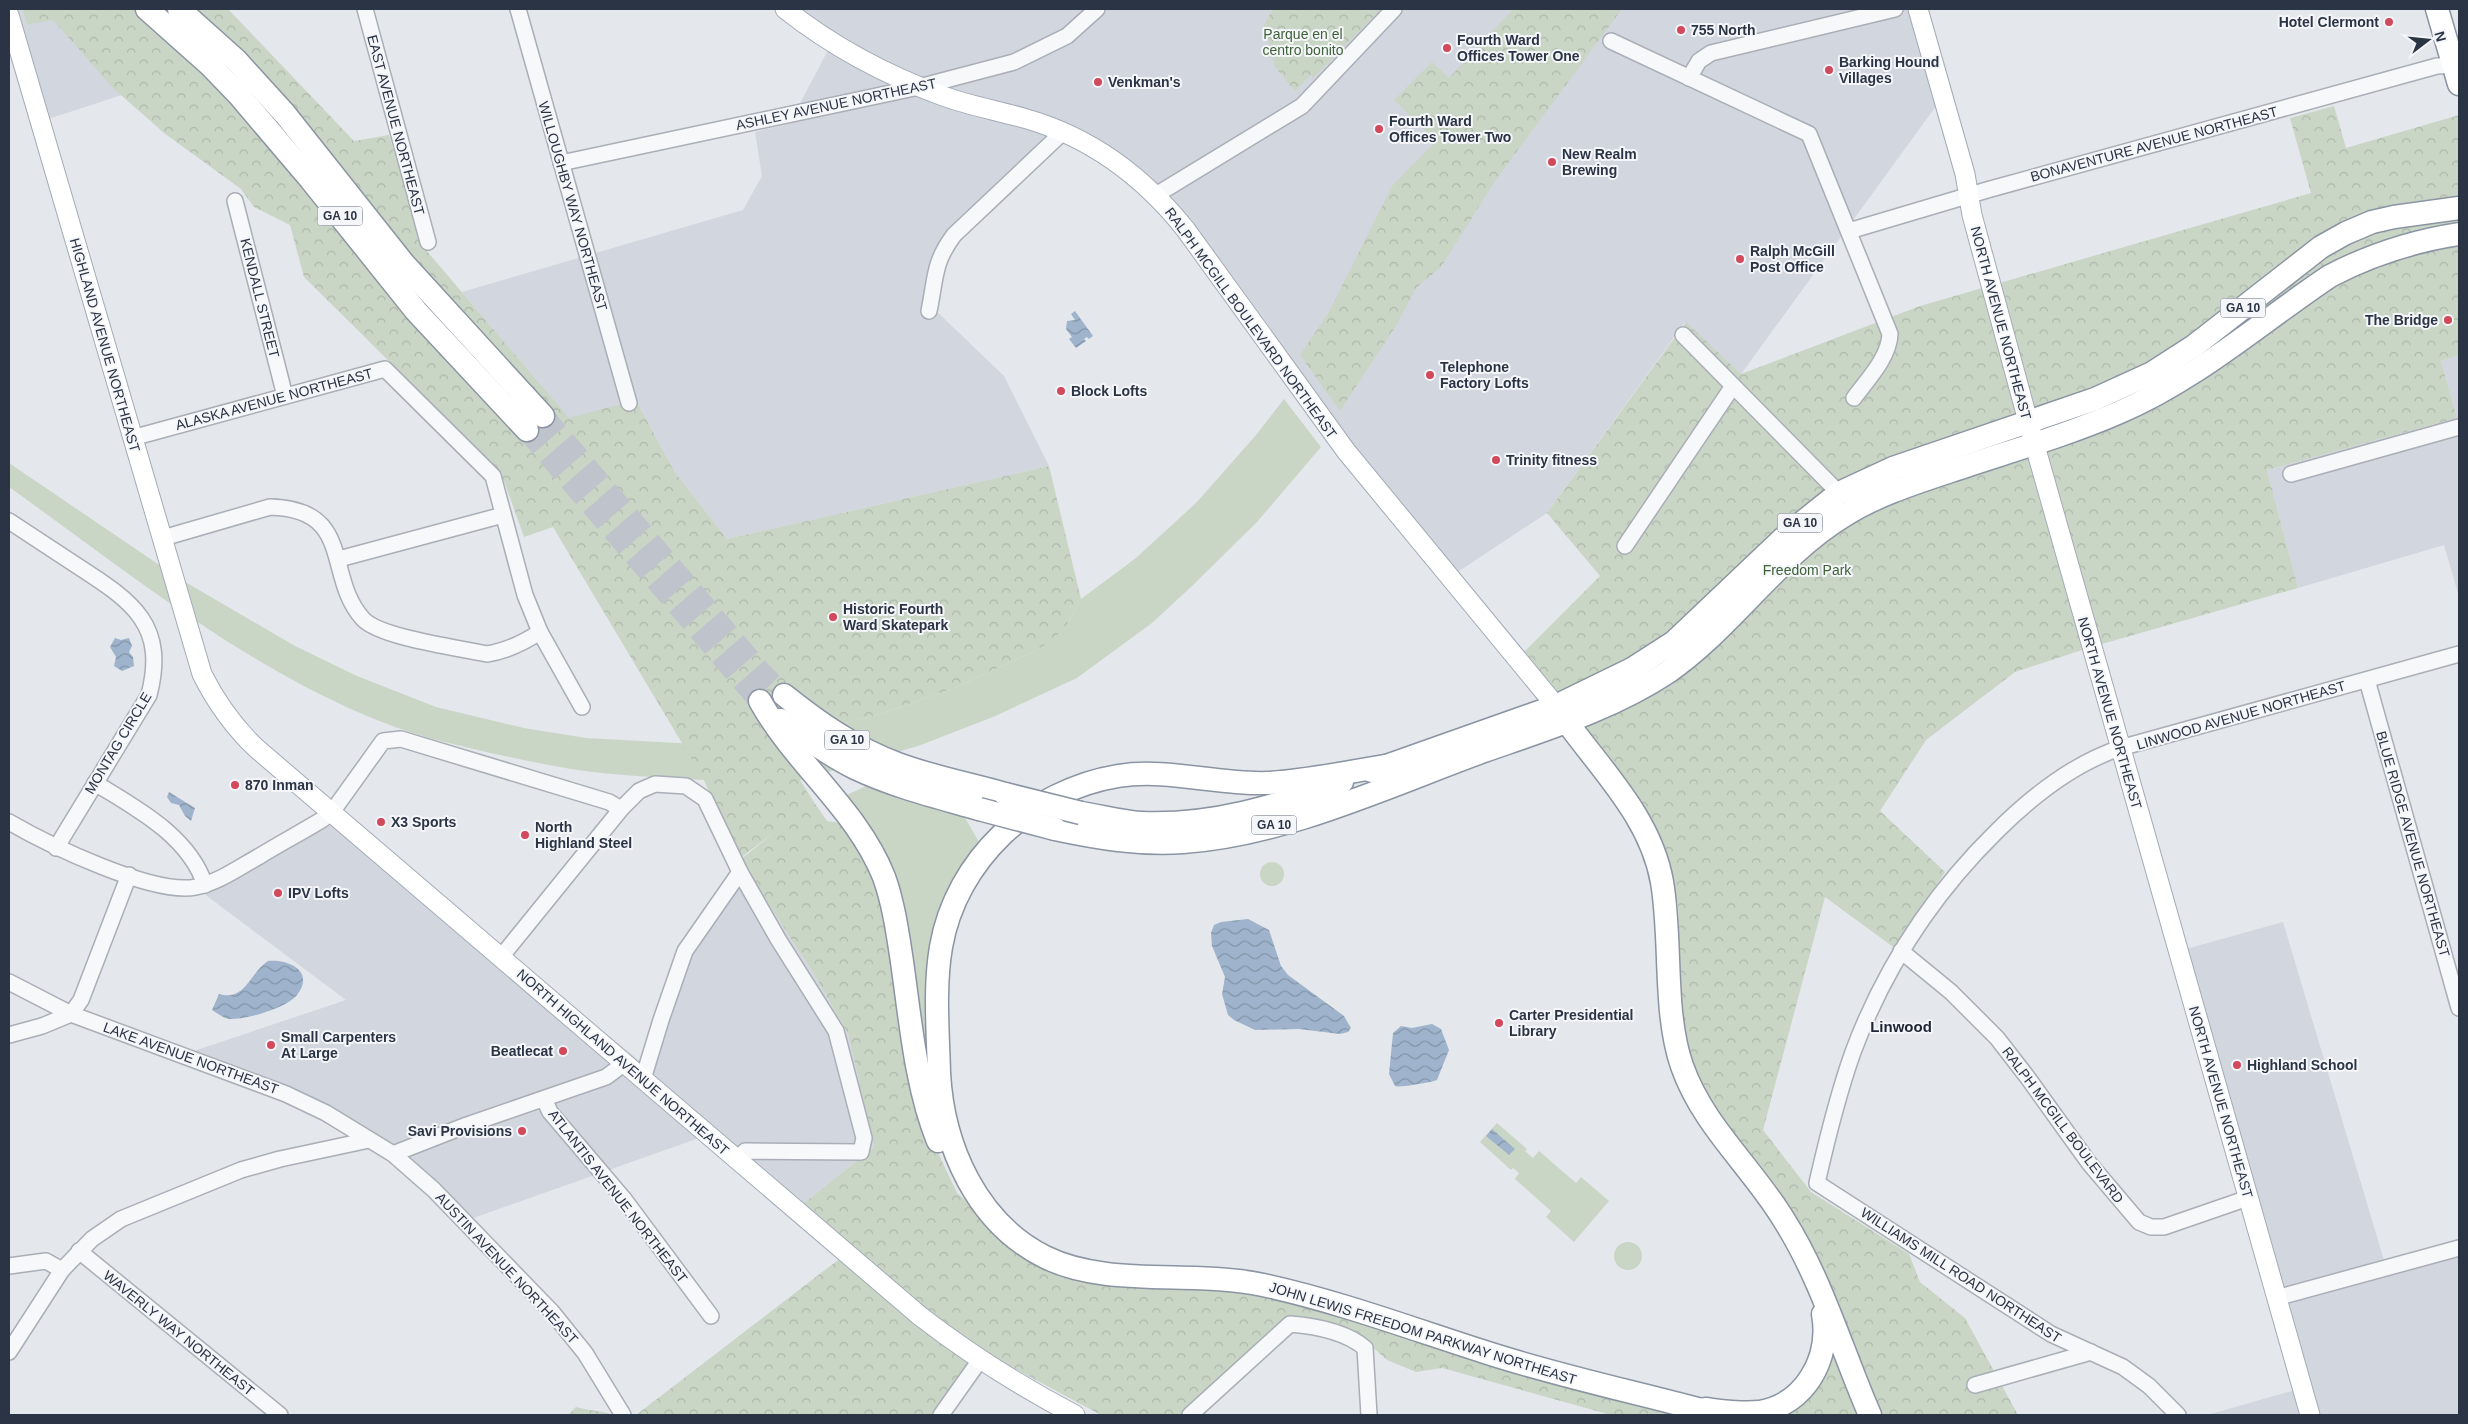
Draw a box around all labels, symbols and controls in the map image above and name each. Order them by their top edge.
place label: Hotel Clermont [2279,14,2379,30]
north arrow [2403,15,2453,65]
marker: Hotel Clermont [2383,16,2395,28]
place label: 755 North [1691,22,1756,38]
marker: 755 North [1675,24,1687,36]
park label: Parque en el centro bonito [1263,26,1344,58]
text: N [2431,29,2450,43]
place label: Fourth Ward Offices Tower One [1457,32,1580,64]
street label: EAST AVENUE NORTHEAST [364,33,428,217]
marker: Fourth Ward Offices Tower One [1441,42,1453,54]
place label: Barking Hound Villages [1839,54,1939,86]
marker: Barking Hound Villages [1823,64,1835,76]
place label: Venkman's [1108,74,1181,90]
street label: ASHLEY AVENUE NORTHEAST [734,75,938,133]
marker: Venkman's [1092,76,1104,88]
street label: WILLOUGHBY WAY NORTHEAST [535,99,611,313]
street label: BONAVENTURE AVENUE NORTHEAST [2029,103,2280,185]
place label: Fourth Ward Offices Tower Two [1389,113,1511,145]
marker: Fourth Ward Offices Tower Two [1373,123,1385,135]
place label: New Realm Brewing [1562,146,1637,178]
marker: New Realm Brewing [1546,156,1558,168]
street label: RALPH MCGILL BOULEVARD NORTHEAST [1162,204,1340,442]
road number: GA 10 [318,207,362,226]
street label: NORTH AVENUE NORTHEAST [1967,225,2035,422]
street label: HIGHLAND AVENUE NORTHEAST [67,236,143,454]
street label: KENDALL STREET [237,237,283,360]
place label: Ralph McGill Post Office [1750,243,1835,275]
marker: Ralph McGill Post Office [1734,253,1746,265]
road number: GA 10 [2220,298,2266,318]
place label: The Bridge [2365,312,2438,328]
marker: The Bridge [2442,314,2454,326]
place label: Telephone Factory Lofts [1440,359,1529,391]
street label: ALASKA AVENUE NORTHEAST [174,365,375,433]
marker: Telephone Factory Lofts [1424,369,1436,381]
place label: Block Lofts [1071,383,1147,399]
marker: Block Lofts [1055,385,1067,397]
place label: Trinity fitness [1506,452,1597,468]
marker: Trinity fitness [1490,454,1502,466]
road number: GA 10 [1778,514,1822,532]
park label: Freedom Park [1763,562,1852,578]
place label: Historic Fourth Ward Skatepark [843,601,949,633]
marker: Historic Fourth Ward Skatepark [827,611,839,623]
street label: NORTH AVENUE NORTHEAST [2075,615,2145,811]
street label: LINWOOD AVENUE NORTHEAST [2135,677,2348,753]
street label: MONTAG CIRCLE [81,689,155,797]
street label: BLUE RIDGE AVENUE NORTHEAST [2373,729,2453,959]
road number: GA 10 [824,730,870,750]
place label: 870 Inman [245,777,313,793]
marker: 870 Inman [229,779,241,791]
place label: X3 Sports [391,814,457,830]
marker: X3 Sports [375,816,387,828]
road number: GA 10 [1252,816,1296,834]
place label: North Highland Steel [535,819,632,851]
marker: North Highland Steel [519,829,531,841]
place label: IPV Lofts [288,885,349,901]
marker: IPV Lofts [272,887,284,899]
street label: NORTH HIGHLAND AVENUE NORTHEAST [514,966,732,1159]
street label: NORTH AVENUE NORTHEAST [2186,1004,2256,1200]
place label: Carter Presidential Library [1509,1007,1634,1039]
marker: Carter Presidential Library [1493,1017,1505,1029]
district label: Linwood [1870,1018,1932,1035]
street label: LAKE AVENUE NORTHEAST [101,1019,281,1097]
place label: Small Carpenters At Large [281,1029,396,1061]
marker: Small Carpenters At Large [265,1039,277,1051]
place label: Beatlecat [491,1043,553,1059]
street label: RALPH MCGILL BOULEVARD [1999,1044,2127,1206]
marker: Beatlecat [557,1045,569,1057]
place label: Highland School [2247,1057,2357,1073]
marker: Highland School [2231,1059,2243,1071]
street label: ATLANTIS AVENUE NORTHEAST [545,1106,691,1286]
place label: Savi Provisions [408,1123,512,1139]
marker: Savi Provisions [516,1125,528,1137]
street label: AUSTIN AVENUE NORTHEAST [433,1189,582,1347]
street label: WILLIAMS MILL ROAD NORTHEAST [1858,1204,2065,1346]
street label: WAVERLY WAY NORTHEAST [100,1267,258,1399]
street label: JOHN LEWIS FREEDOM PARKWAY NORTHEAST [1267,1278,1579,1388]

